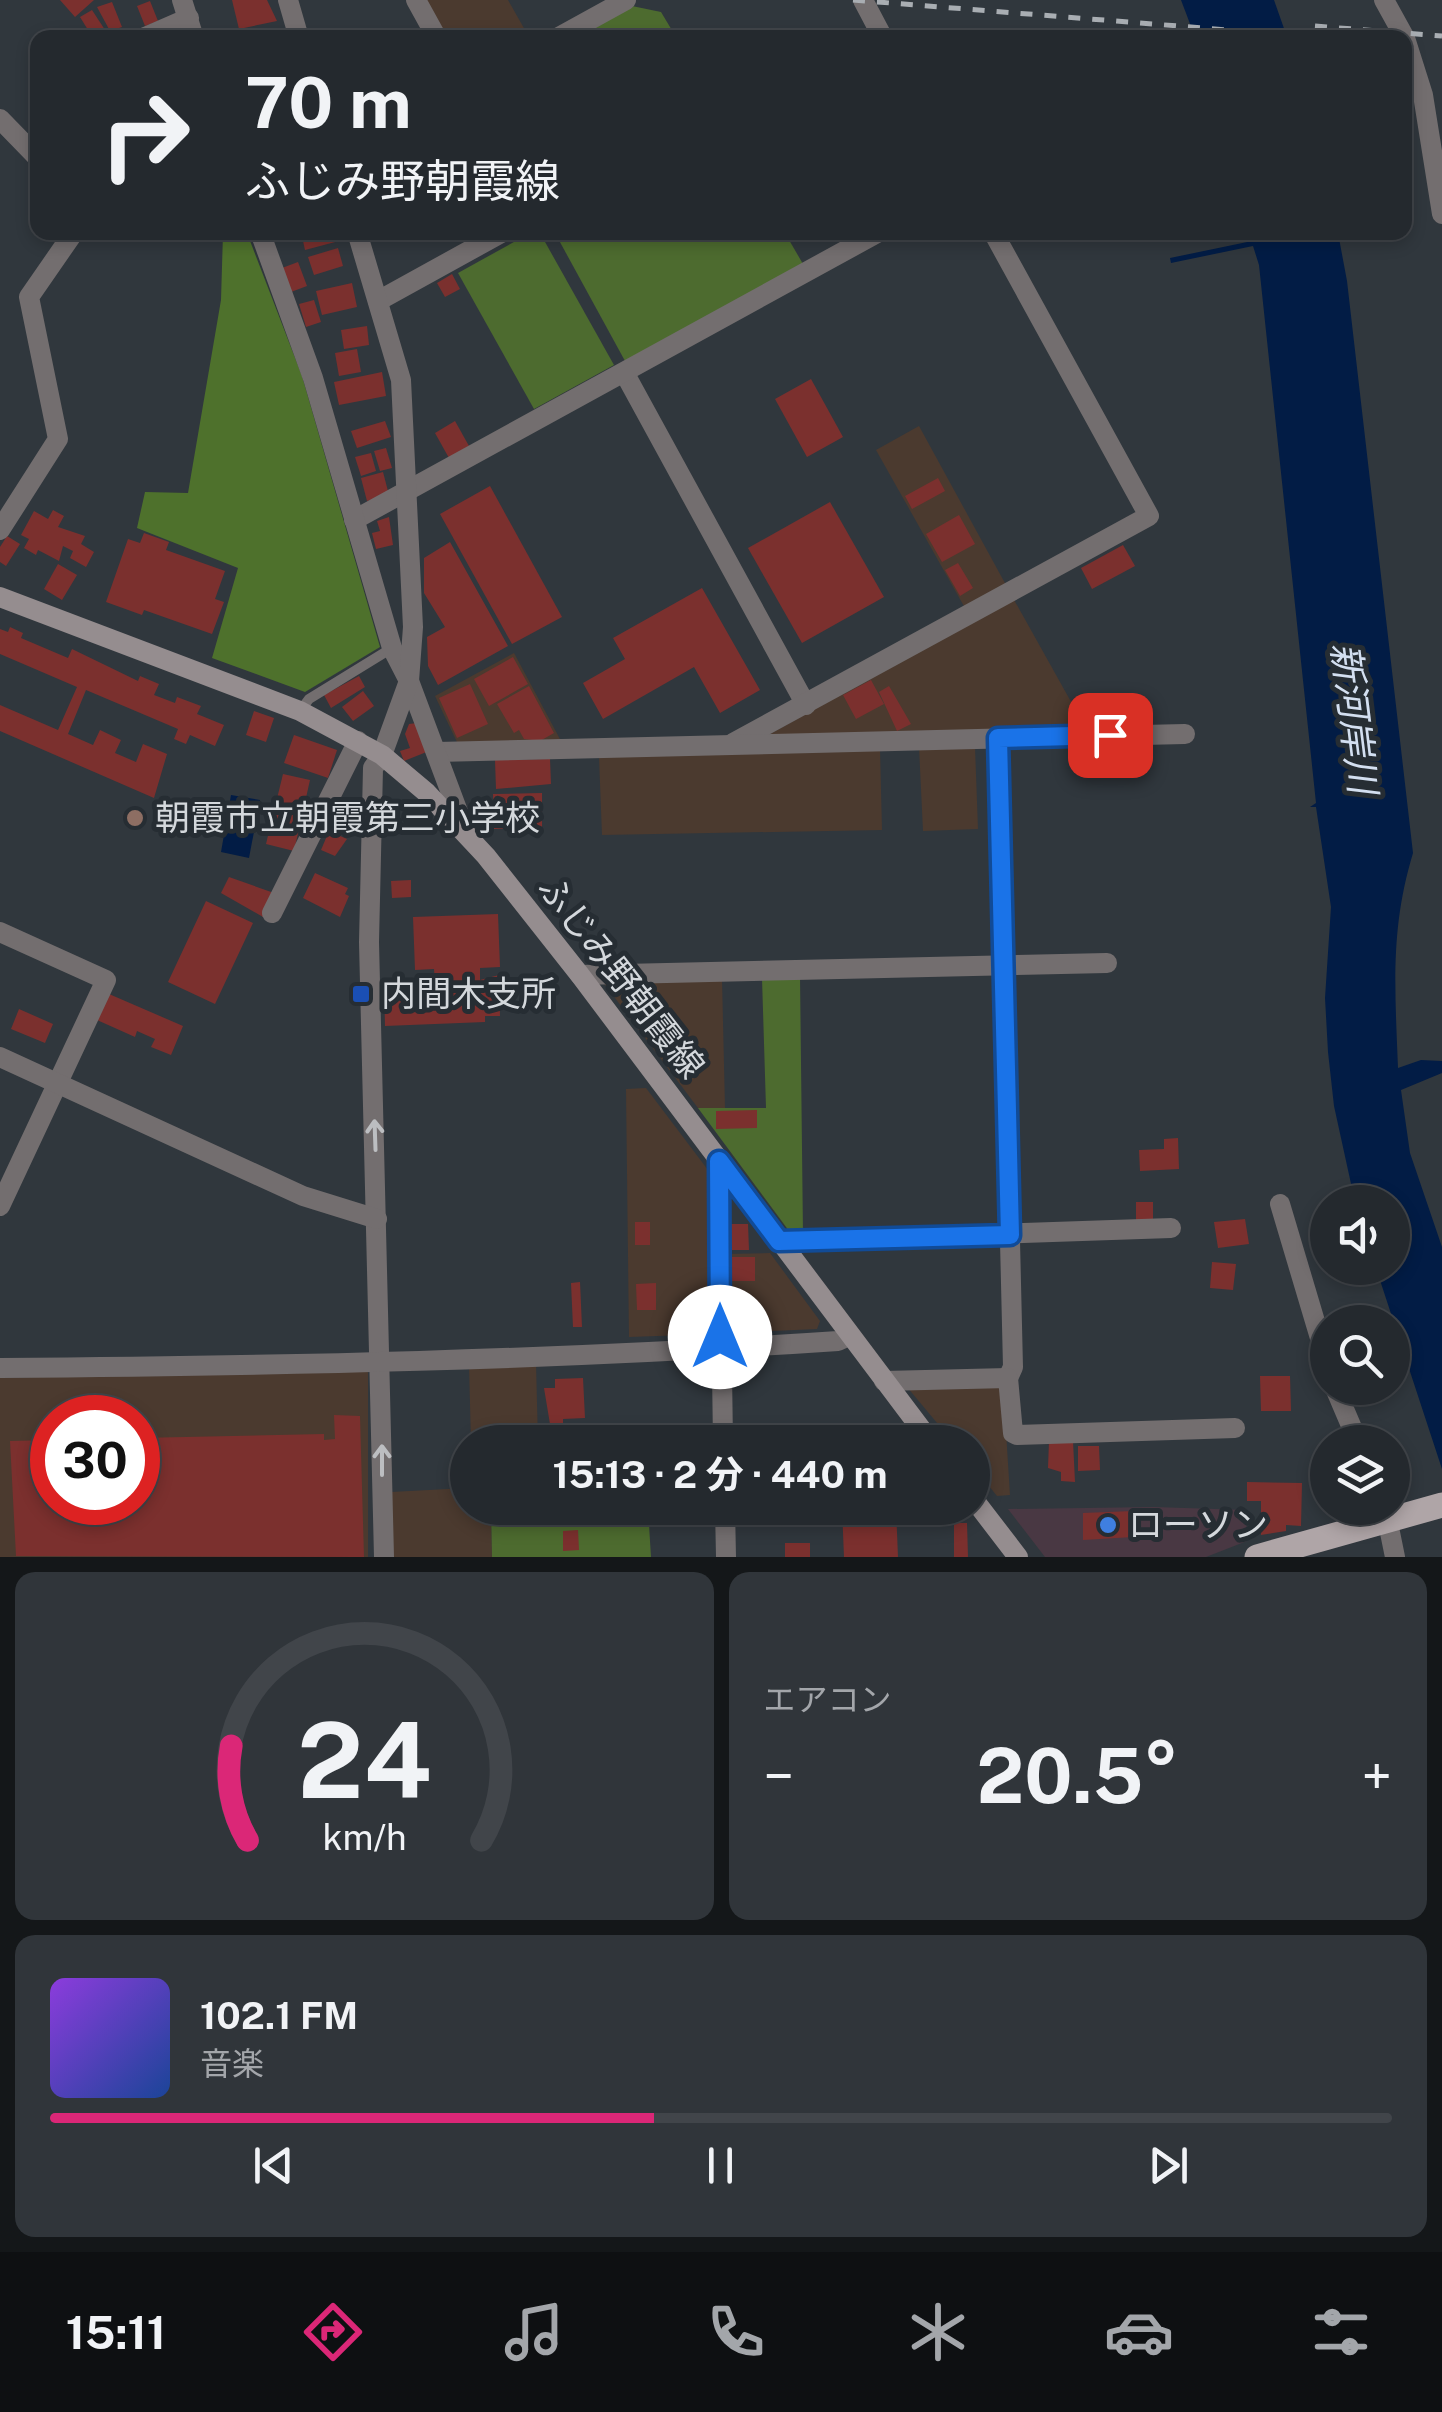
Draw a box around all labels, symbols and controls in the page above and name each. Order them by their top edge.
text: 70 m [245,61,412,144]
icon: right [80,70,210,200]
text: ふじみ野朝霞線 [245,154,560,207]
water label: 新河岸川 [1323,640,1387,800]
pin [1068,693,1153,778]
icon: arrive [1083,708,1138,763]
place label: 朝霞市立朝霞第三小学校 [155,797,540,838]
marker: 朝霞市立朝霞第三小学校 [124,807,146,829]
street label: ふじみ野朝霞線 [530,868,713,1086]
place label: 内間木支所 [381,973,556,1014]
marker: 内間木支所 [350,983,372,1005]
one-way arrow [365,1119,384,1151]
map controls [1310,1185,1410,1525]
button: sound [1310,1185,1410,1285]
position arrow [668,1285,772,1389]
button: search [1310,1305,1410,1405]
speed limit sign: 30 [30,1395,160,1525]
button: layers [1310,1425,1410,1525]
one-way arrow [372,1444,392,1476]
text: 15:13 · 2 分 · 440 m [552,1452,888,1497]
place label: ローソン [1128,1504,1268,1545]
marker: ローソン [1097,1514,1119,1536]
text: エアコン [764,1681,892,1718]
text: 24 [297,1699,431,1821]
text: 20.5° [977,1732,1179,1820]
text: − [764,1744,794,1808]
text: + [1361,1744,1392,1808]
text: km/h [322,1816,406,1858]
text: 102.1 FM [200,1993,358,2038]
text: 音楽 [200,2045,264,2082]
icon: previous [246,2138,301,2193]
icon: pause [693,2138,748,2193]
icon: next [1141,2138,1196,2193]
icon: directions [298,2297,368,2367]
icon: music [499,2297,569,2367]
icon: phone [701,2297,771,2367]
icon: climate [903,2297,973,2367]
icon: car [1104,2297,1174,2367]
icon: filters [1306,2297,1376,2367]
text: 15:11 [66,2306,166,2359]

